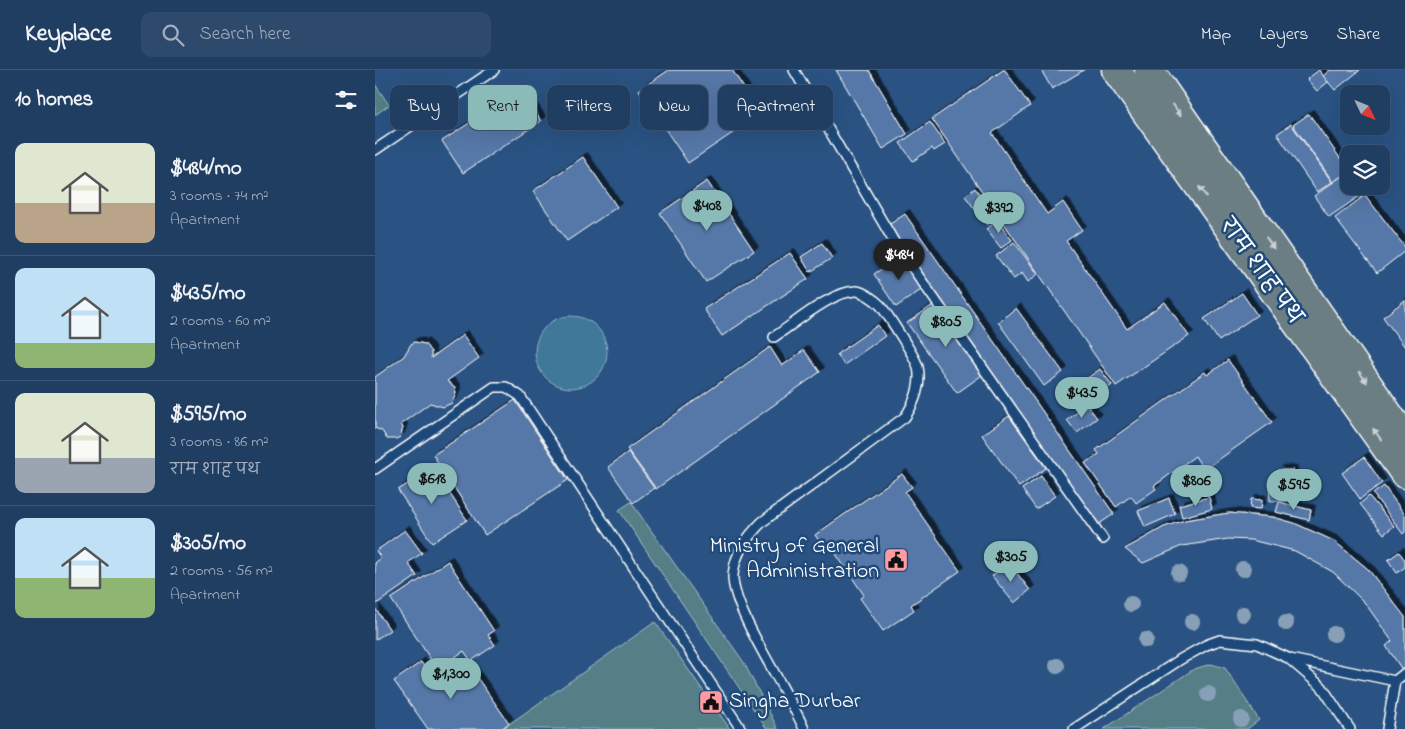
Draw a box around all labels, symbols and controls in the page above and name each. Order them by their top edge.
search box [141,12,491,57]
text: Keyplace [25,17,111,52]
icon: search [159,21,187,49]
text: Search here [199,21,291,48]
text: Map [1201,22,1231,48]
text: Layers [1259,22,1309,48]
text: Share [1337,22,1380,48]
text: 10 homes [15,85,93,115]
chip: Buy [390,85,458,130]
chip: Rent [468,85,537,130]
chip: Filters [547,85,630,130]
chip: New [640,85,708,130]
chip: Apartment [718,85,833,130]
north arrow [1340,85,1390,135]
map controls [1340,85,1390,195]
icon: filters [332,86,360,114]
one-way arrow [1172,103,1182,117]
button: layers [1340,145,1390,195]
text: $484/mo [170,154,242,184]
icon: home [55,163,115,223]
text: 3 rooms · 74 m² [170,184,269,208]
one-way arrow [1198,185,1208,199]
pin: $408 [677,190,737,232]
pin: $392 [969,191,1029,234]
text: $408 [692,194,722,218]
text: $392 [984,196,1014,220]
text: Apartment [170,208,240,232]
street label: राम शाह पथ [1210,212,1310,332]
one-way arrow [1265,237,1275,250]
pin: $484 [869,238,929,281]
text: $484 [885,243,913,267]
text: $435/mo [170,279,246,309]
icon: home [55,288,115,348]
pin: $805 [916,306,976,348]
text: 2 rooms · 60 m² [170,309,271,333]
text: $805 [930,310,962,334]
text: Apartment [170,333,240,357]
one-way arrow [1358,370,1368,384]
pin: $435 [1052,376,1112,419]
text: $435 [1066,381,1098,405]
text: $595/mo [170,400,247,430]
icon: home [55,413,115,473]
one-way arrow [1371,428,1382,441]
text: 3 rooms · 86 m² [170,430,268,454]
text: राम शाह पथ [170,458,260,482]
pin: $618 [402,462,462,505]
pin: $806 [1166,464,1226,507]
text: $618 [418,467,446,491]
pin: $595 [1264,468,1324,511]
text: $806 [1181,469,1211,493]
text: $595 [1278,473,1310,497]
text: $305/mo [170,529,246,559]
place label: Ministry of General Administration [710,531,879,588]
icon: home [55,538,115,598]
pin: $305 [981,540,1041,583]
text: $305 [995,545,1027,569]
public building icon: Ministry of General Administration [883,547,909,573]
text: 2 rooms · 56 m² [170,559,273,583]
text: Apartment [170,583,240,607]
pin: $1,300 [410,658,492,700]
text: $1,300 [432,662,470,686]
place label: Singha Durbar [729,686,861,719]
public building icon: Singha Durbar [698,689,724,715]

